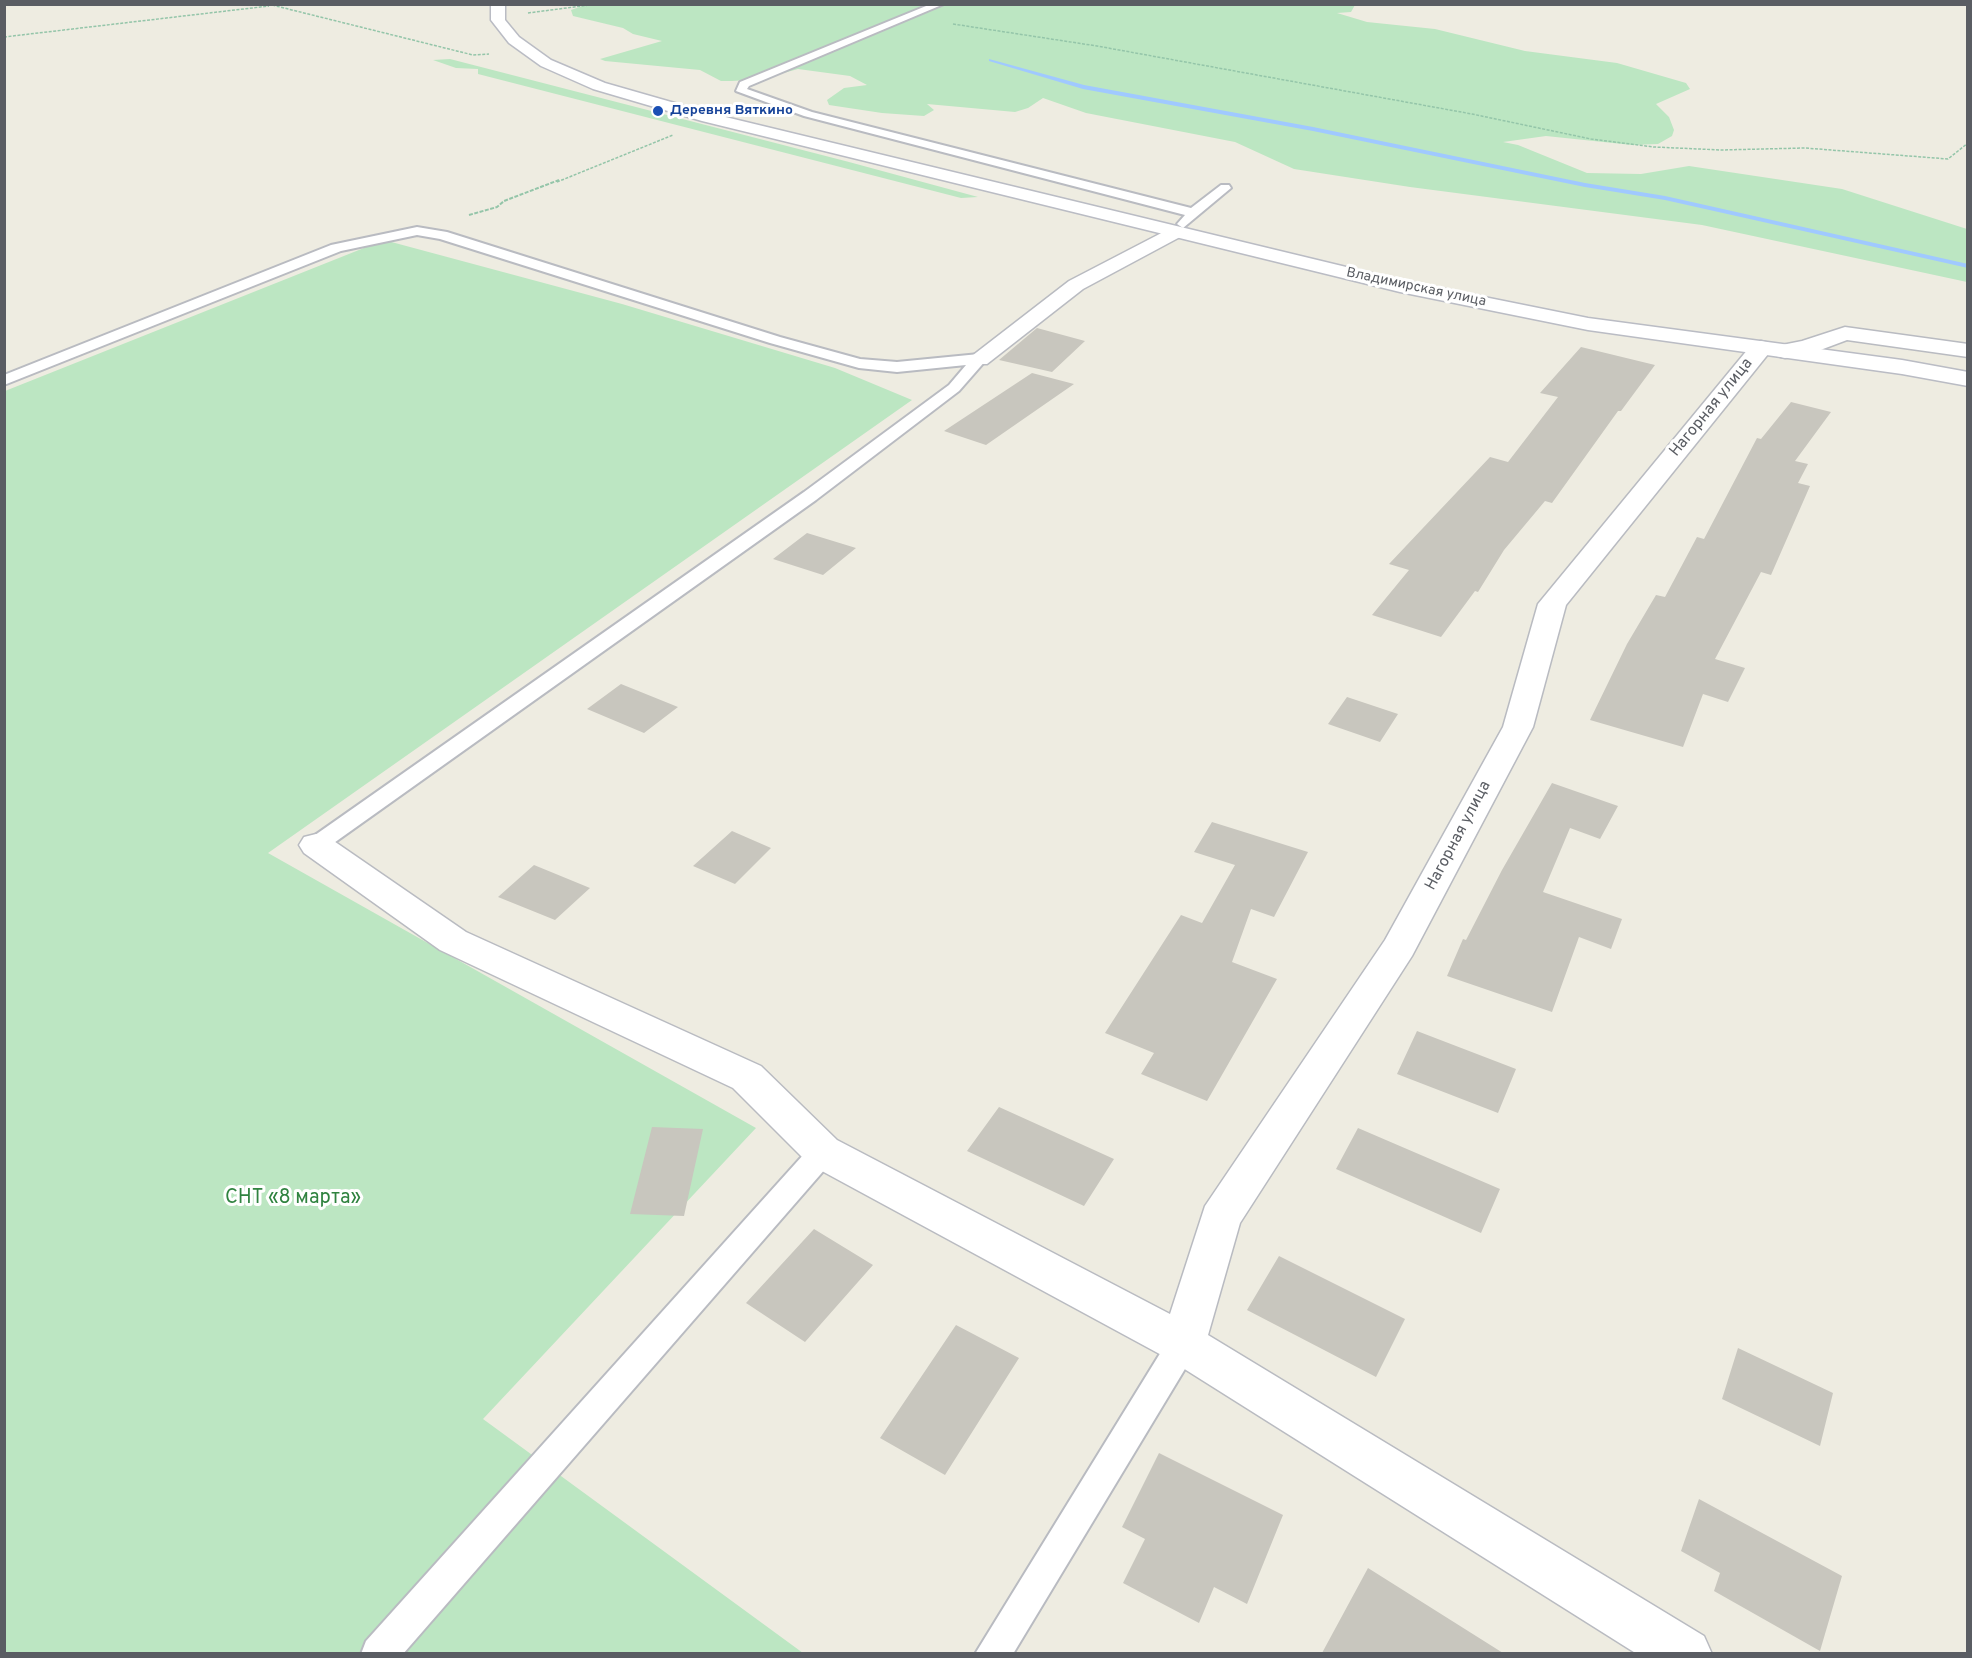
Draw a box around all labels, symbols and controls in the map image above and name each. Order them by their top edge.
place label: Деревня Вяткино [670,103,793,119]
marker: Деревня Вяткино [651,104,665,118]
street label: Владимирская улица [1344,265,1488,311]
street label: Нагорная улица [1666,355,1758,461]
street label: Нагорная улица [1422,778,1496,894]
park label: СНТ «8 марта» [225,1187,361,1211]

